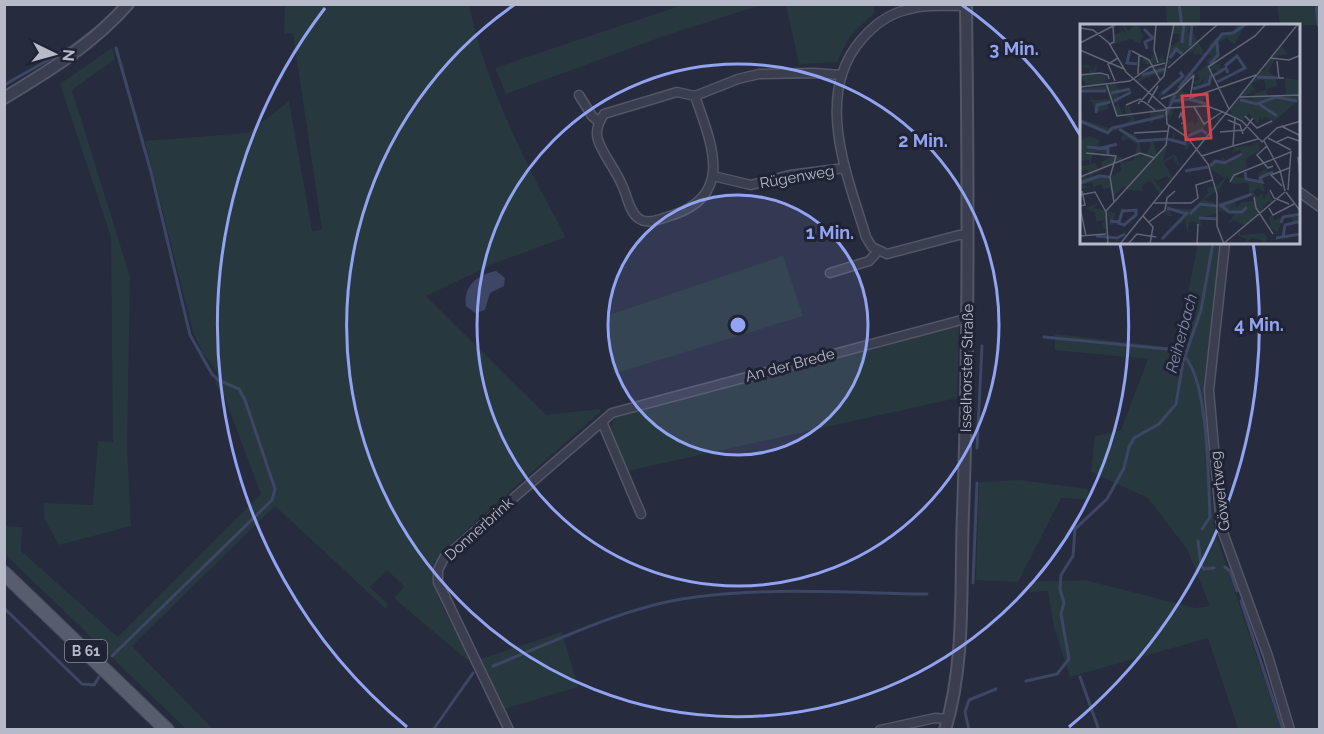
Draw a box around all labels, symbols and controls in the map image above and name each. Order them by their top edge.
north arrow [24,24,84,84]
inset map [1080,24,1300,244]
text: 3 Min. [989,38,1039,59]
text: N [58,48,78,62]
text: 2 Min. [898,130,948,151]
street label: Rügenweg [758,162,836,192]
text: 1 Min. [806,222,854,243]
water label: Reiherbach [1162,291,1201,375]
street label: Isselhorster Straße [957,304,977,432]
text: 4 Min. [1234,314,1284,335]
centre of rings [728,315,748,335]
street label: An der Brede [743,344,837,386]
street label: Göwertweg [1206,450,1234,532]
street label: Donnerbrink [441,494,517,564]
road number: B 61 [65,640,107,662]

